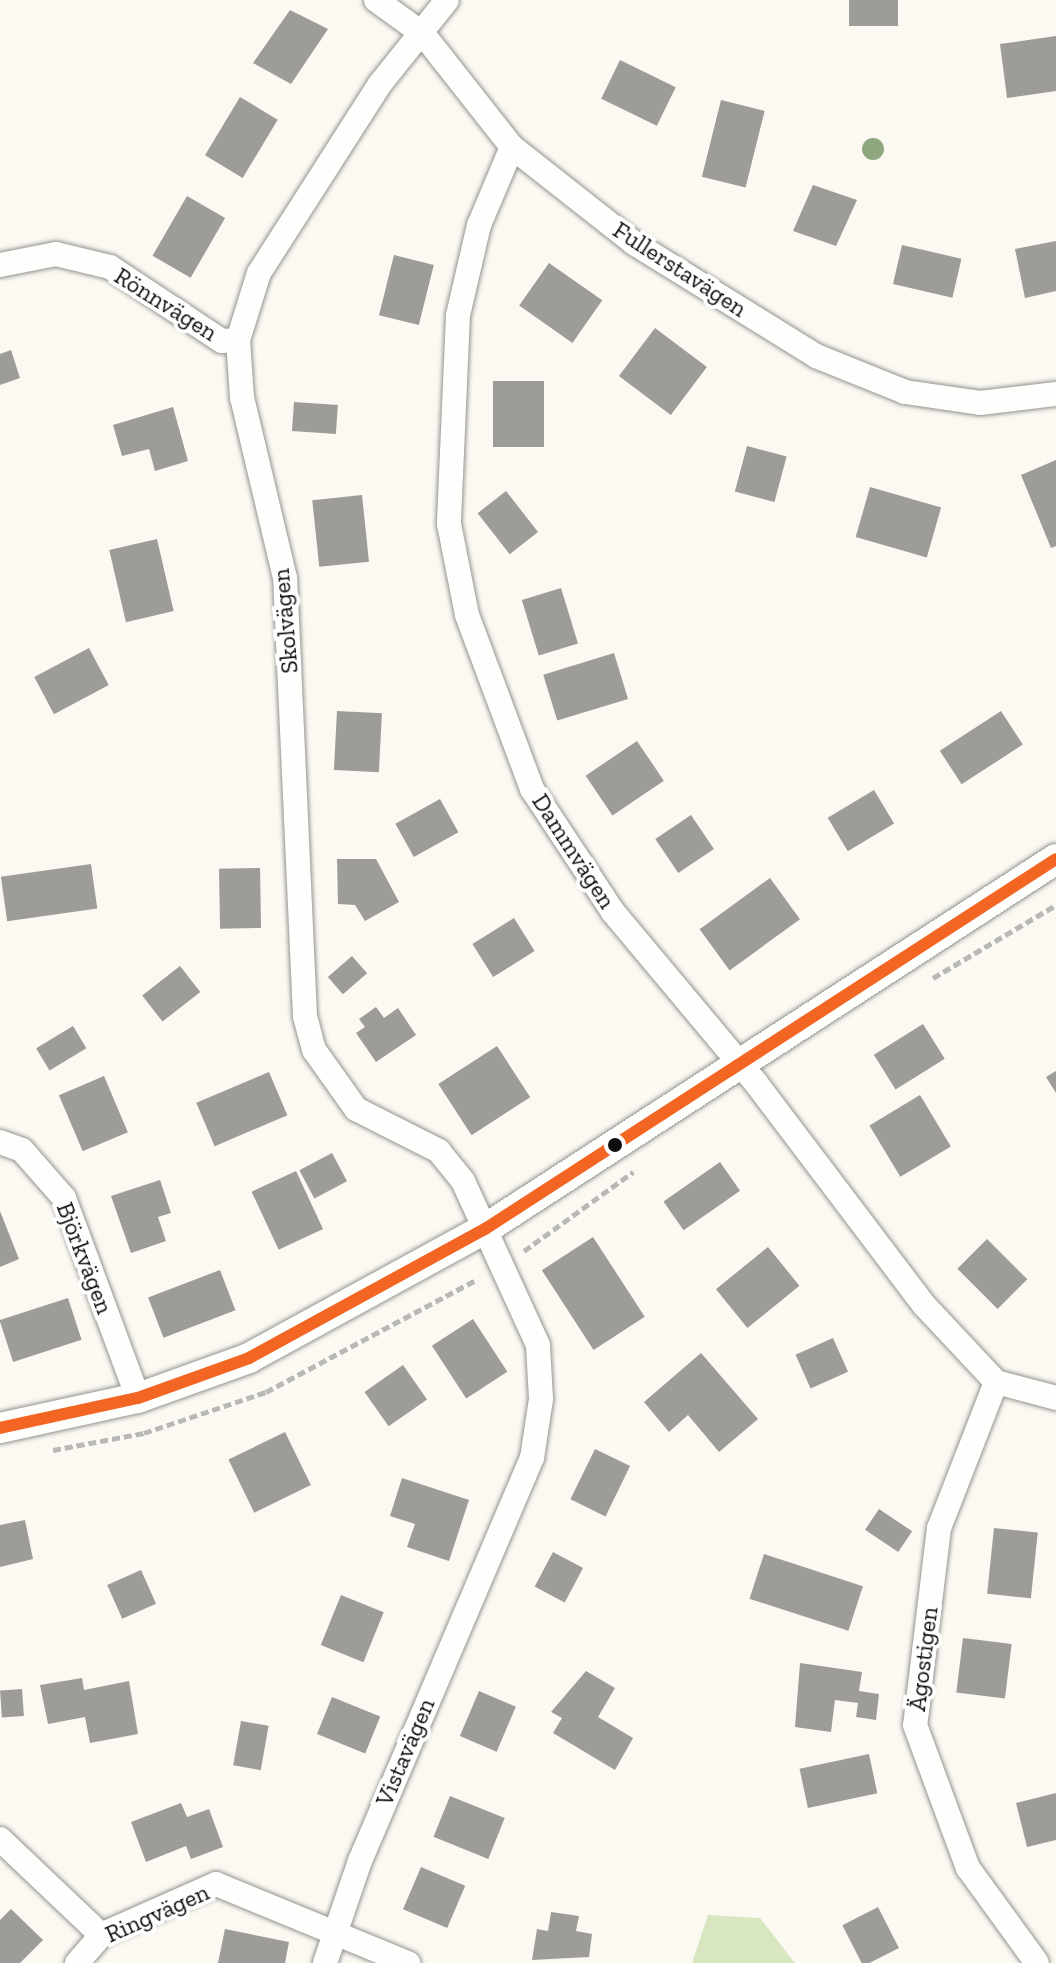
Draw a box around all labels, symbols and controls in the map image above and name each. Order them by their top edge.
street label: Fullerstavägen [608,215,752,323]
street label: Rönnvägen [109,261,223,347]
street label: Skolvägen [266,567,304,675]
street label: Dammvägen [526,788,622,914]
unlabelled marker [607,1137,623,1153]
street label: Björkvägen [51,1198,119,1318]
street label: Ägostigen [902,1605,944,1713]
street label: Vistavägen [369,1694,441,1810]
street label: Ringvägen [101,1877,213,1949]

